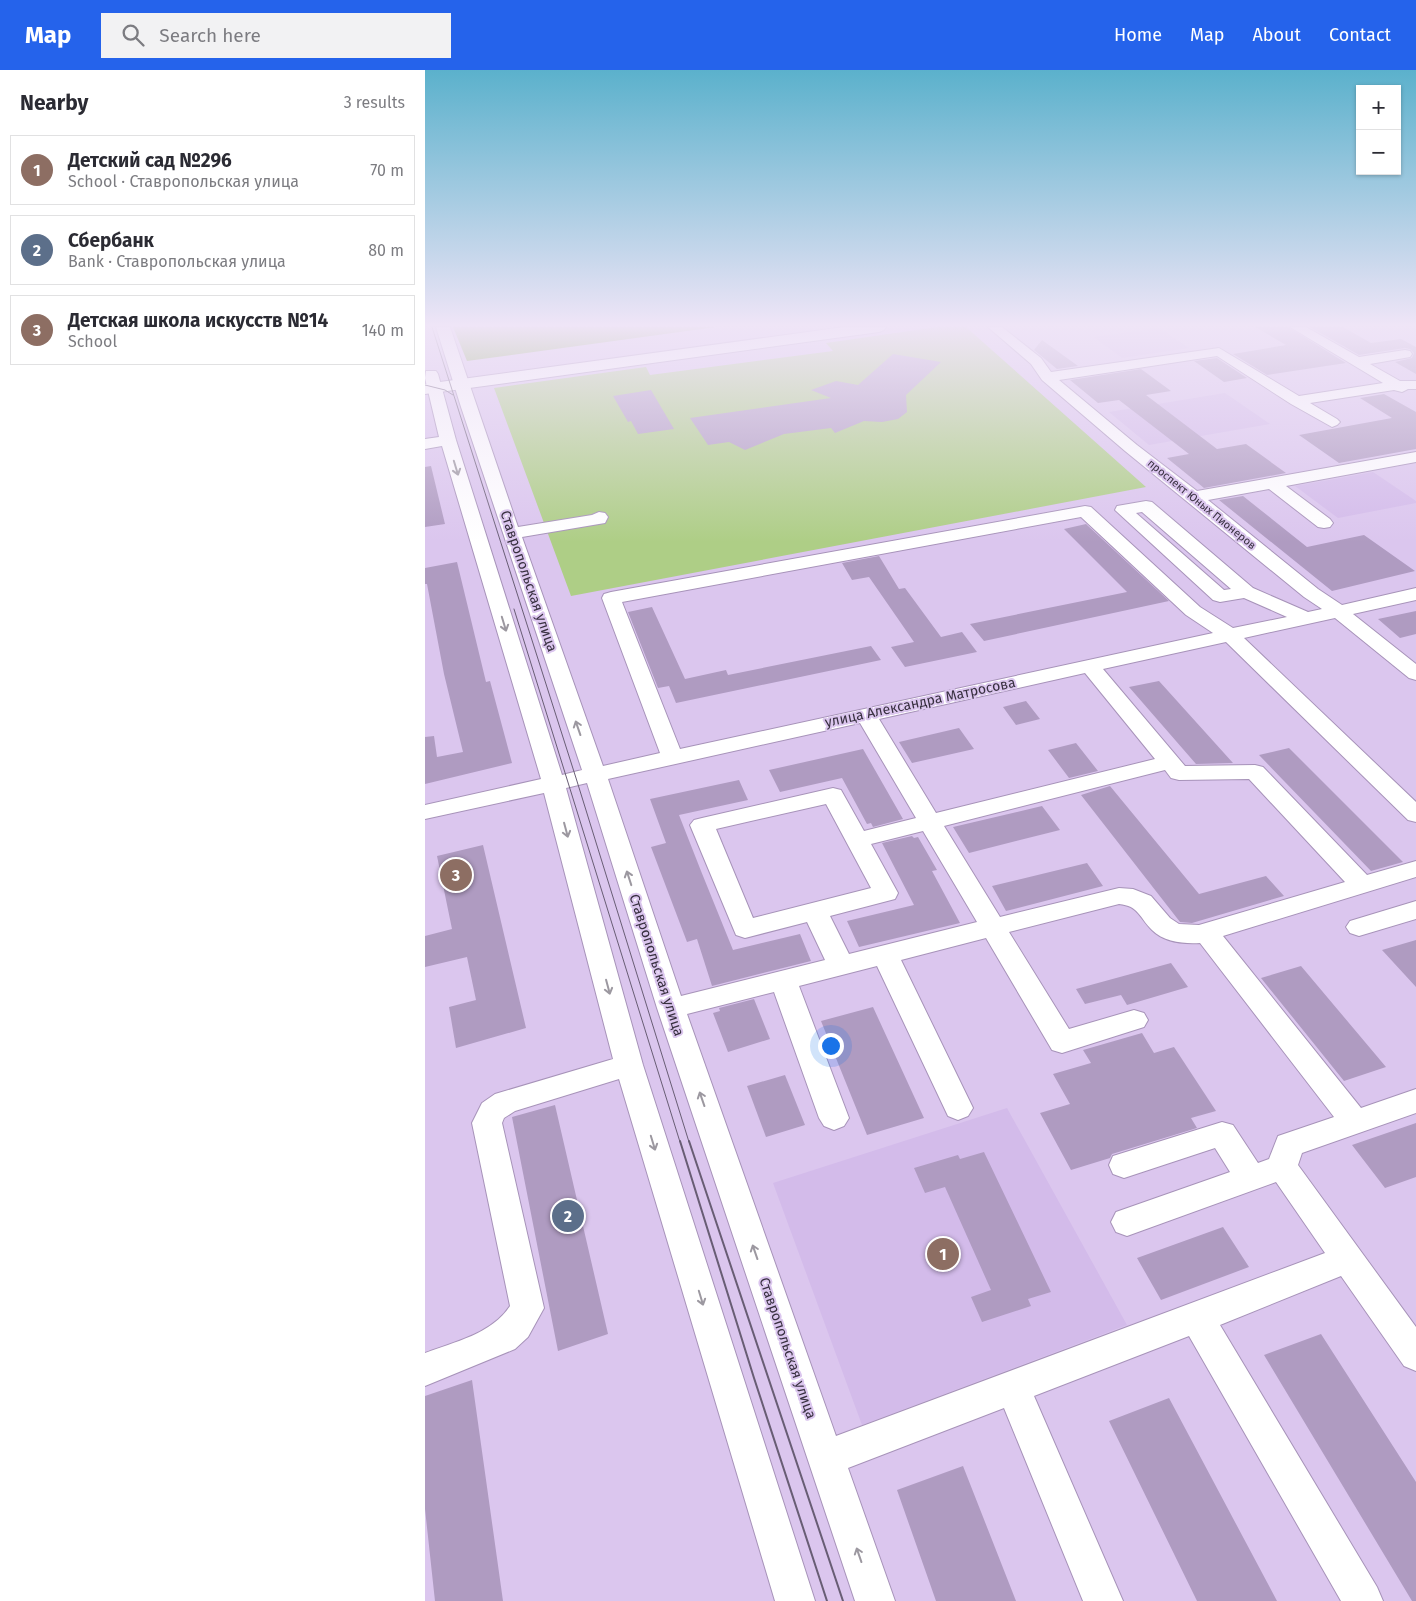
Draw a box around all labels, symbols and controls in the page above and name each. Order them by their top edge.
search box [101,13,451,58]
text: Map [25,21,71,49]
icon: search [119,21,147,49]
text: Search here [159,24,261,47]
text: Home [1114,24,1162,46]
text: Map [1190,24,1224,46]
text: About [1252,24,1301,46]
text: Contact [1329,24,1391,46]
map controls [1356,85,1401,175]
button: + [1356,85,1401,130]
text: Nearby [20,90,88,116]
text: 3 results [344,93,405,112]
button: − [1356,130,1401,175]
text: Детский сад №296 [68,149,232,172]
text: 1 [33,161,41,180]
text: 70 m [370,161,404,180]
text: School · Ставропольская улица [68,172,299,191]
text: Сбербанк [68,229,154,252]
text: 2 [33,241,41,260]
text: 80 m [368,241,404,260]
text: Bank · Ставропольская улица [68,252,286,271]
text: Детская школа искусств №14 [68,309,328,332]
text: 3 [33,321,41,340]
text: 140 m [362,321,404,340]
text: School [68,332,117,351]
street label: проспект Юных Пионеров [1145,457,1258,552]
one-way arrow [452,460,462,476]
street label: Ставропольская улица [496,508,561,654]
one-way arrow [499,615,509,631]
street label: улица Александра Матросова [823,674,1017,731]
one-way arrow [573,721,583,737]
one-way arrow [562,821,571,837]
pin: 3 [440,856,472,894]
one-way arrow [624,870,633,886]
street label: Ставропольская улица [626,892,688,1038]
one-way arrow [604,978,614,994]
your location [818,1033,844,1059]
one-way arrow [697,1091,706,1107]
one-way arrow [649,1134,659,1150]
pin: 2 [552,1197,584,1235]
pin: 1 [927,1235,959,1273]
one-way arrow [750,1245,759,1261]
street label: Ставропольская улица [755,1275,820,1421]
one-way arrow [697,1290,707,1306]
one-way arrow [854,1548,863,1563]

